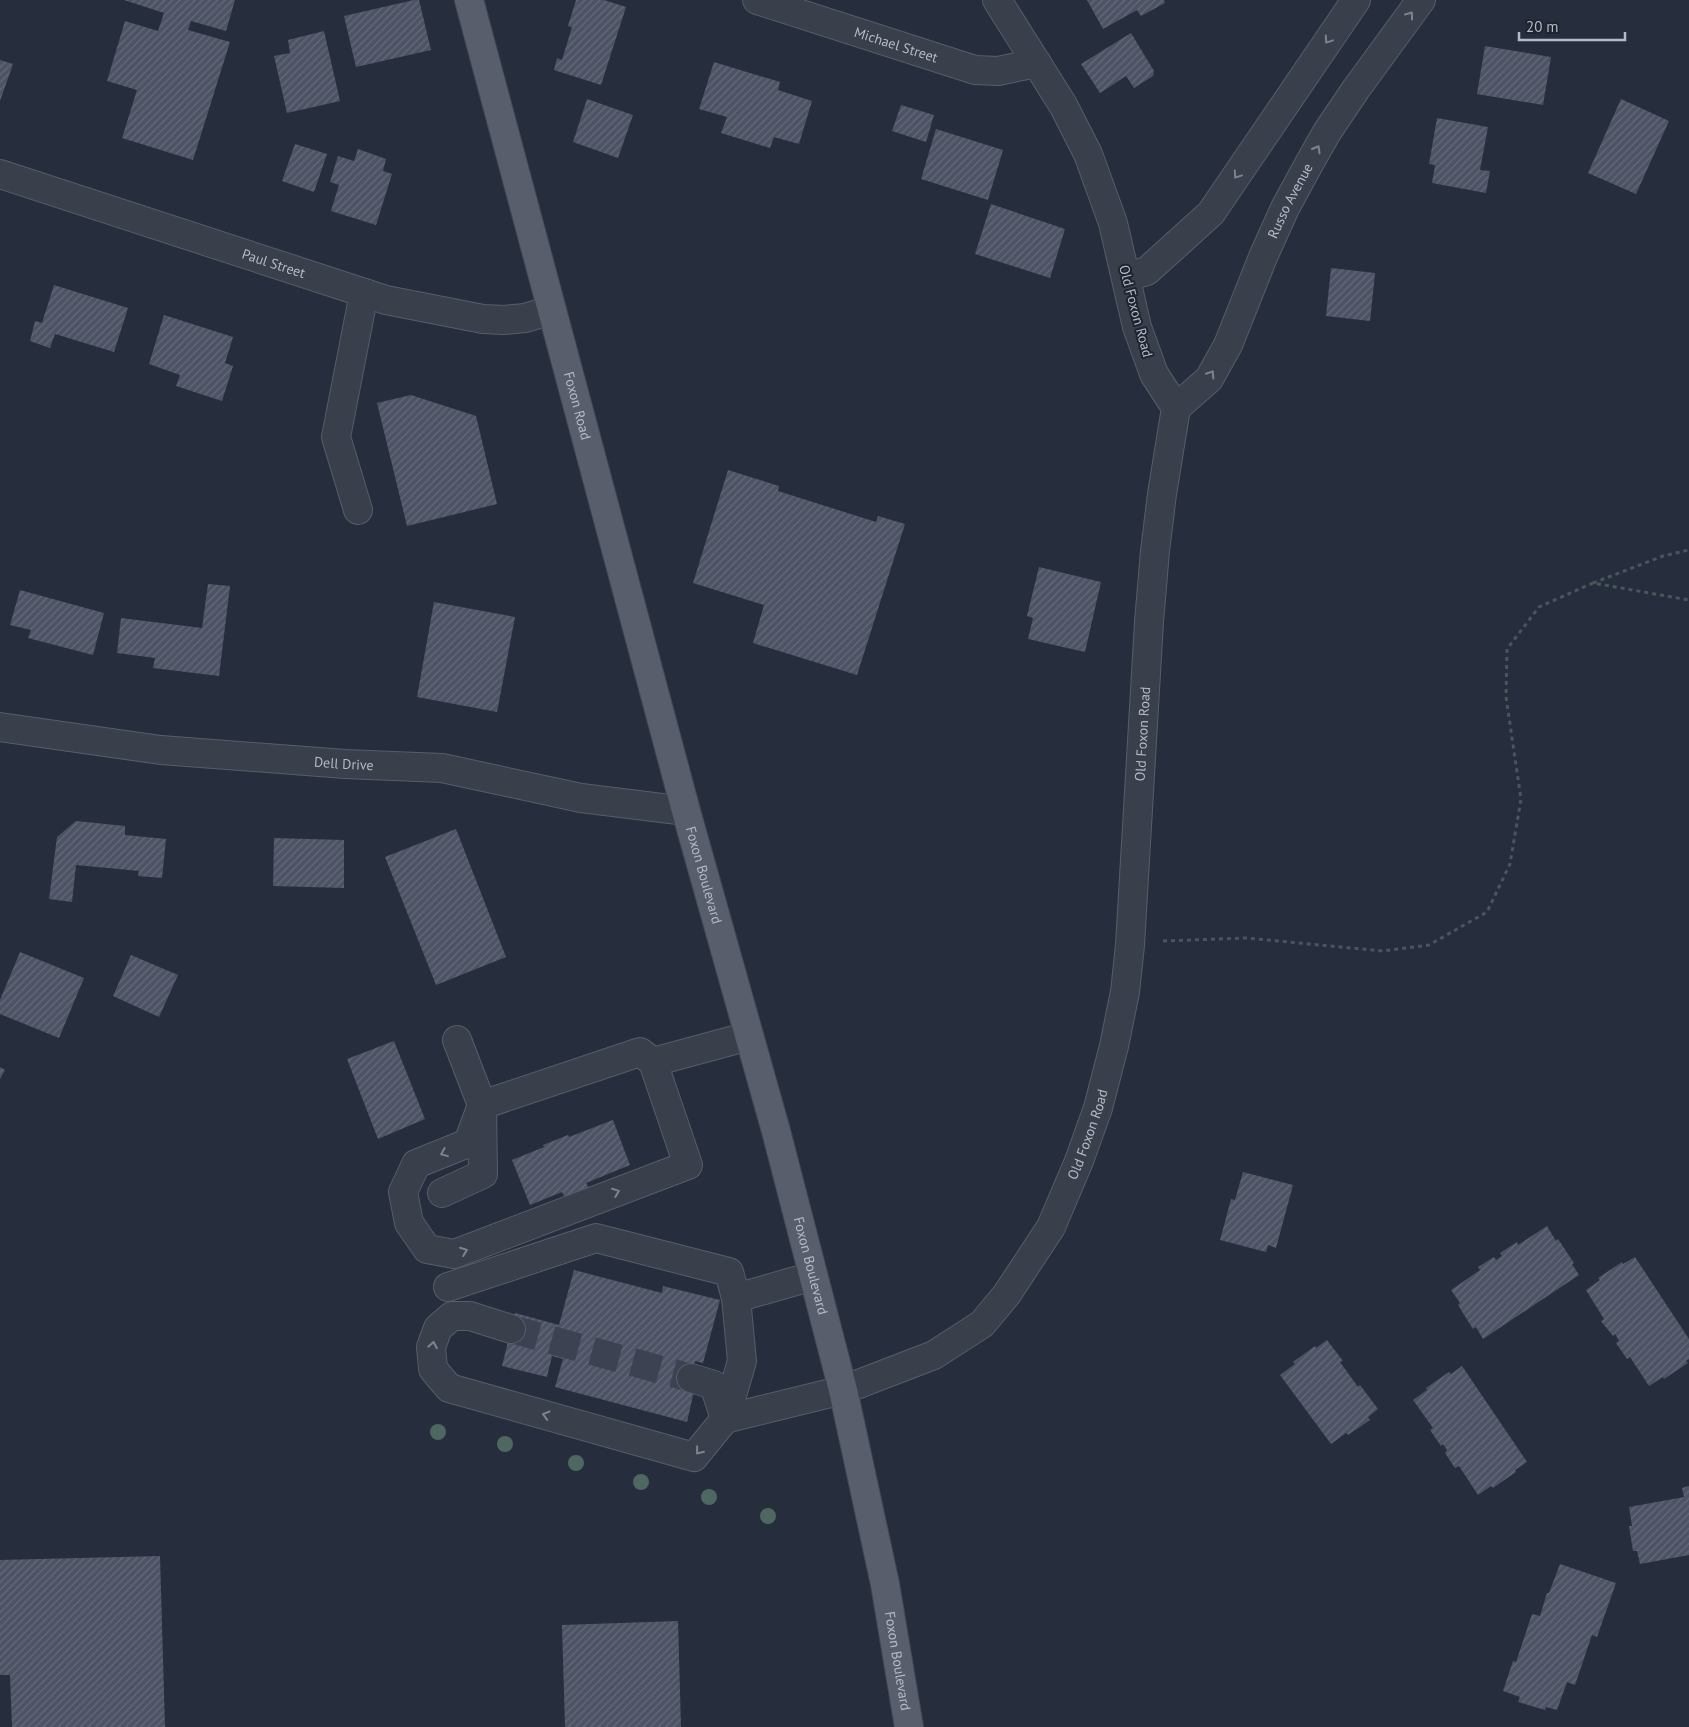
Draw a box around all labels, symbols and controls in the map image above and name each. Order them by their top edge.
scale bar [1519,10,1625,42]
one-way arrow [1404,11,1413,21]
text: 20 m [1526,17,1559,36]
street label: Michael Street [852,23,940,67]
one-way arrow [1325,35,1335,44]
one-way arrow [1311,145,1321,154]
street label: Russo Avenue [1264,160,1317,241]
one-way arrow [1234,169,1243,179]
street label: Paul Street [240,245,308,282]
street label: Old Foxon Road [1115,263,1157,359]
street label: Foxon Road [560,370,595,442]
one-way arrow [1204,370,1214,379]
street label: Old Foxon Road [1131,686,1154,782]
street label: Dell Drive [313,753,374,774]
street label: Foxon Boulevard [682,824,726,926]
street label: Old Foxon Road [1063,1087,1112,1182]
one-way arrow [440,1147,449,1157]
one-way arrow [611,1188,620,1198]
street label: Foxon Boulevard [790,1215,832,1316]
one-way arrow [459,1246,468,1257]
one-way arrow [427,1341,438,1349]
one-way arrow [542,1411,550,1421]
one-way arrow [696,1445,705,1454]
street label: Foxon Boulevard [881,1610,915,1712]

